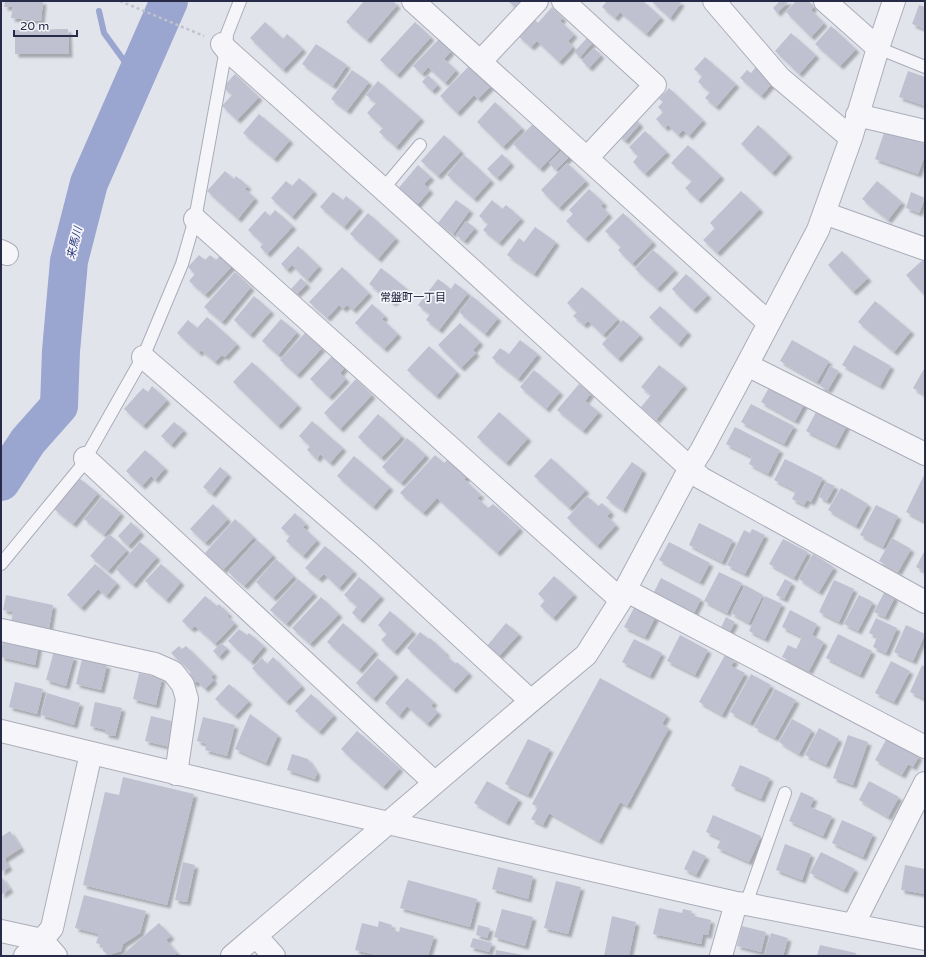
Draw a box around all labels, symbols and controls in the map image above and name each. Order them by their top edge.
scale bar [14,12,77,38]
text: 20 m [20,19,49,33]
water label: 来馬川 [64,225,85,261]
district label: 常盤町一丁目 [380,291,446,304]

